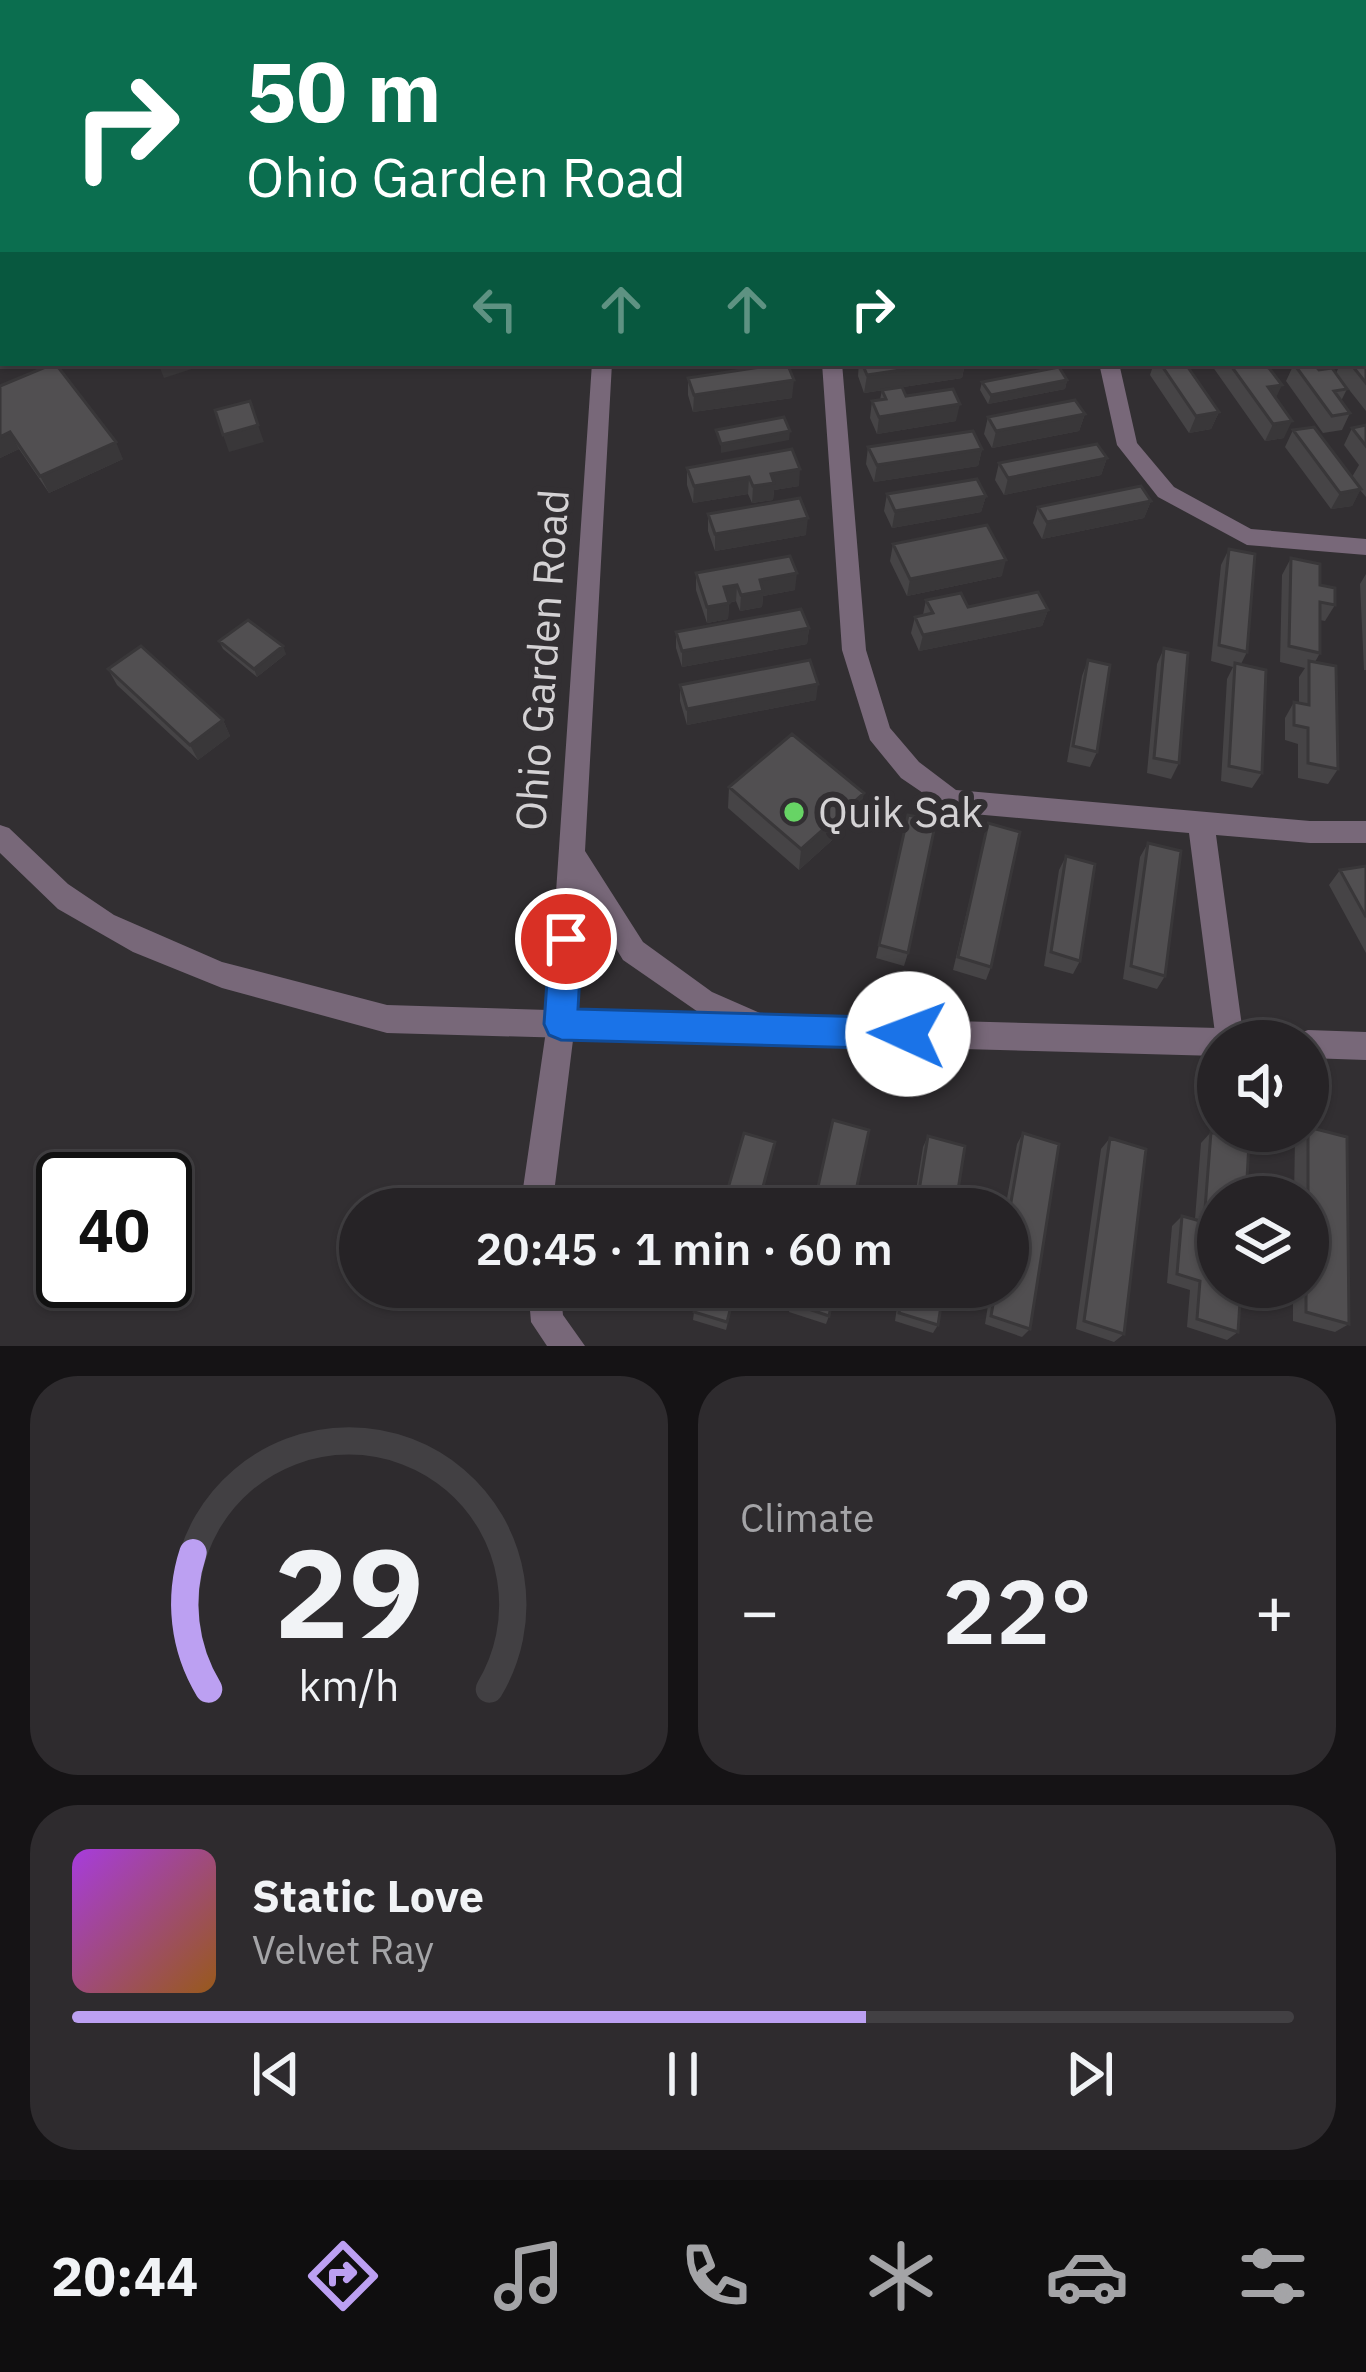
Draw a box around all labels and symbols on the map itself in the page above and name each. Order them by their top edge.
street label: Ohio Garden Road [502,487,581,832]
place label: Quik Sak [818,784,983,839]
marker: Quik Sak [781,799,807,825]
pin [515,888,617,990]
position arrow [845,971,971,1097]
speed limit sign: 40 [36,1152,192,1308]

